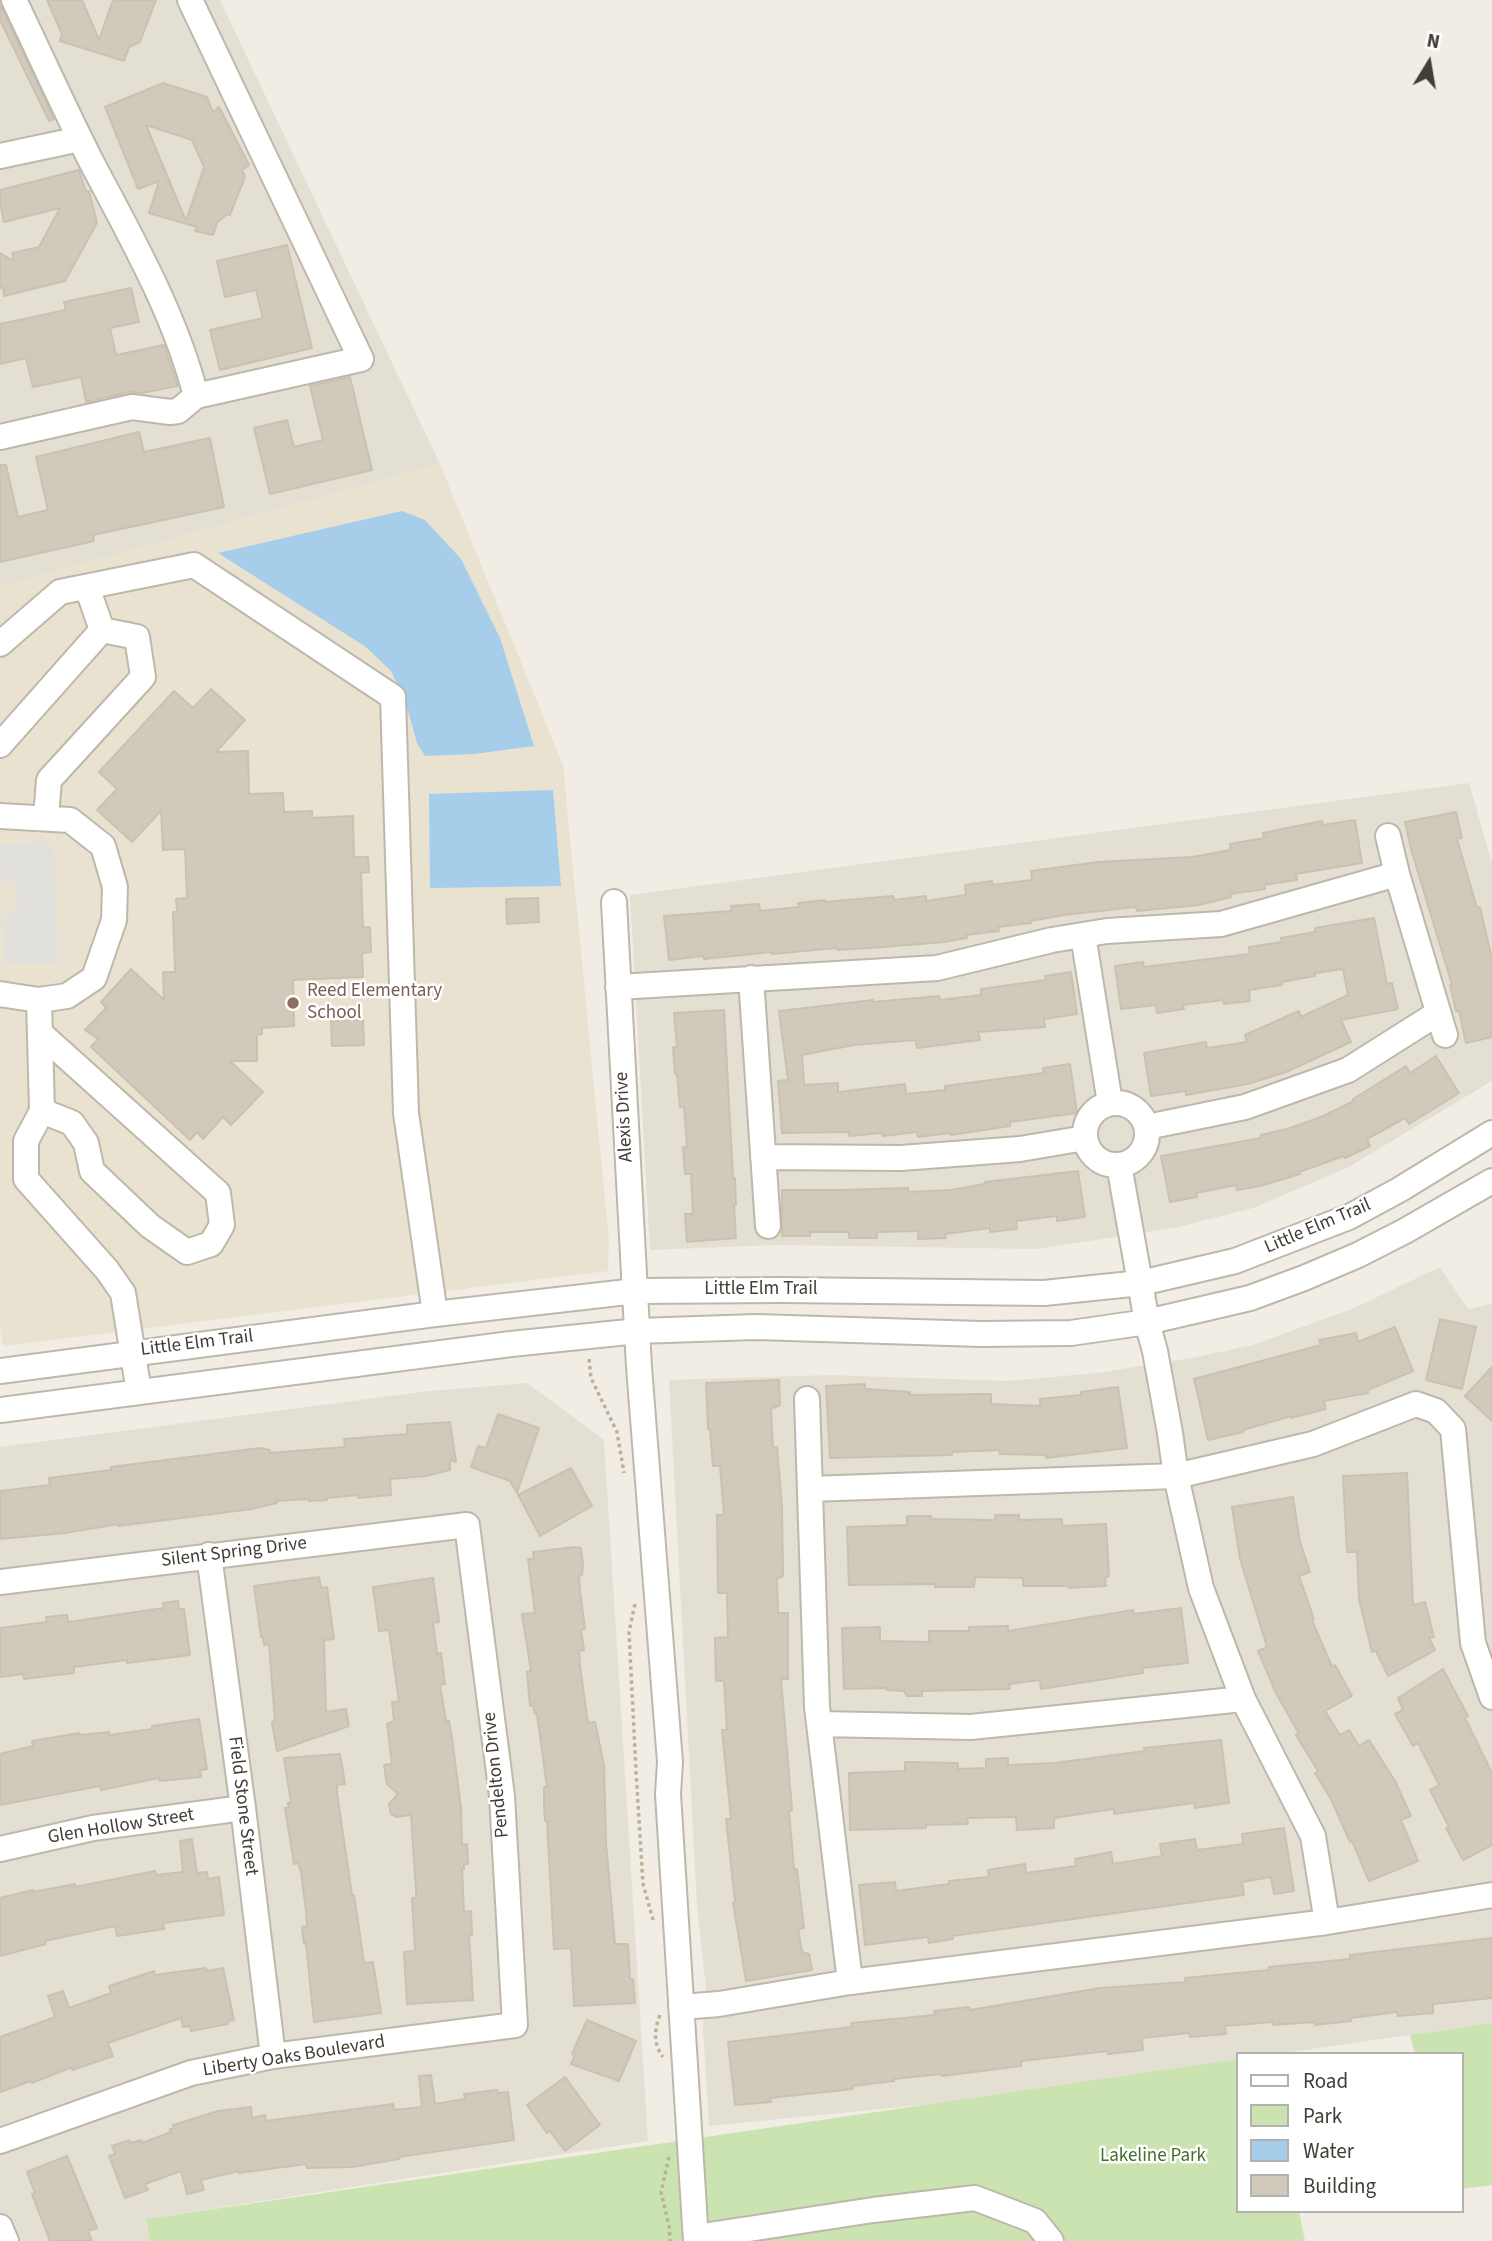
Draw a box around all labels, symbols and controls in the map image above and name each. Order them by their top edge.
text: N [1424,27,1442,56]
north arrow [1394,28,1464,98]
place label: Reed Elementary School [307,981,442,1025]
marker: Reed Elementary School [285,995,301,1011]
street label: Alexis Drive [611,1071,639,1163]
street label: Little Elm Trail [1261,1194,1375,1260]
street label: Little Elm Trail [704,1279,818,1301]
street label: Little Elm Trail [139,1326,255,1362]
street label: Silent Spring Drive [160,1533,308,1573]
street label: Pendelton Drive [479,1711,515,1839]
street label: Field Stone Street [222,1735,262,1877]
street label: Glen Hollow Street [46,1804,196,1850]
street label: Liberty Oaks Boulevard [201,2031,387,2083]
legend [1236,2052,1464,2213]
text: Road [1303,2066,1348,2096]
text: Park [1303,2101,1342,2131]
text: Water [1303,2136,1354,2166]
park label: Lakeline Park [1100,2146,1206,2168]
text: Building [1303,2171,1376,2201]

